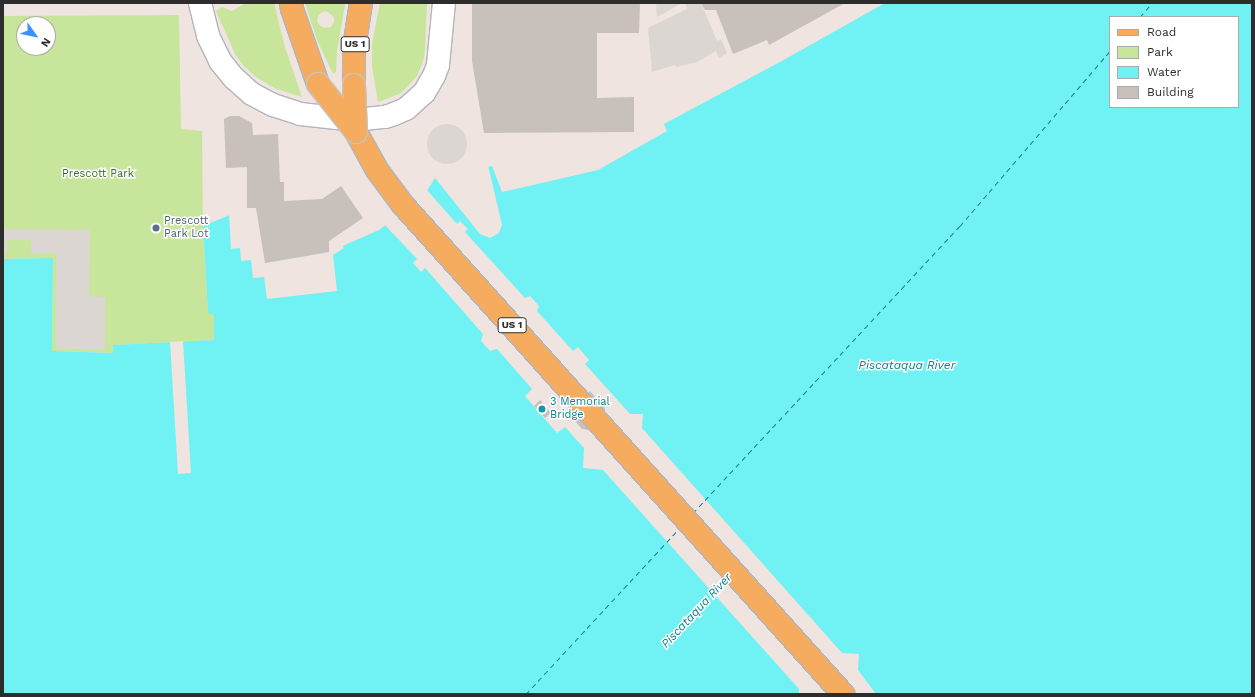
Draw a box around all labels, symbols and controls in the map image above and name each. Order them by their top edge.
north arrow [16,16,56,56]
legend [1109,16,1239,108]
text: Road [1147,25,1176,39]
text: N [38,35,53,49]
road number: US 1 [340,36,370,52]
text: Park [1147,45,1173,59]
text: Water [1147,65,1181,79]
text: Building [1147,85,1194,99]
park label: Prescott Park [62,167,134,181]
place label: Prescott Park Lot [164,215,209,241]
marker: Prescott Park Lot [151,223,161,233]
road number: US 1 [497,317,527,333]
water label: Piscataqua River [859,359,955,373]
place label: 3 Memorial Bridge [550,396,610,422]
marker: 3 Memorial Bridge [537,404,547,414]
water label: Piscataqua River [659,571,735,651]

